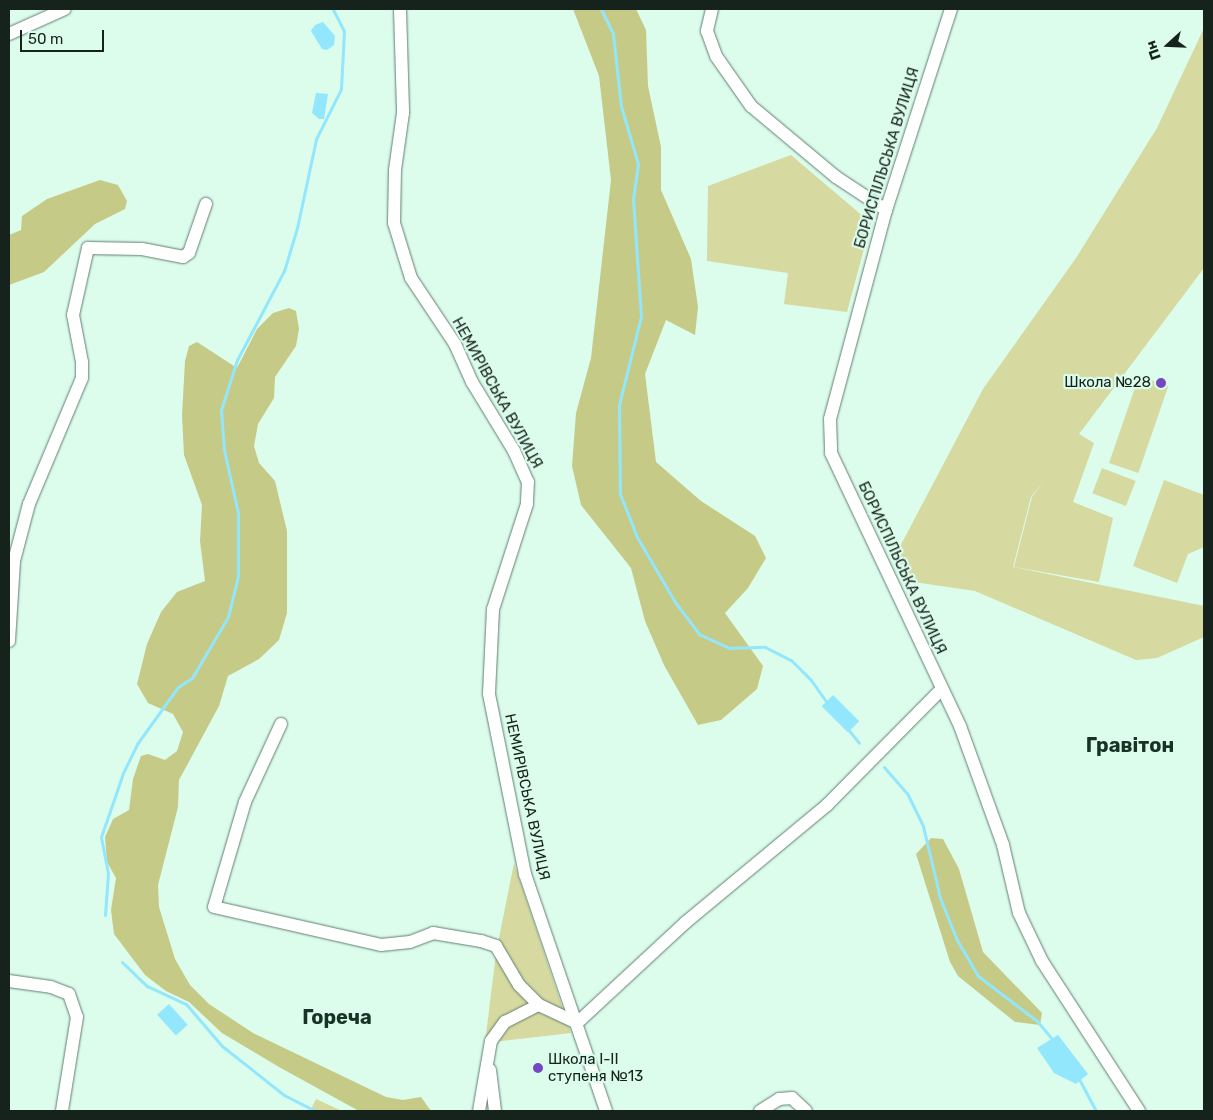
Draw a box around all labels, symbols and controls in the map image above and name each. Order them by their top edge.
scale bar [22,20,106,52]
north arrow [1143,20,1193,70]
text: 50 m [28,30,63,48]
text: Пн [1142,38,1165,62]
street label: БОРИСПІЛЬСЬКА ВУЛИЦЯ [851,65,923,251]
street label: НЕМИРІВСЬКА ВУЛИЦЯ [448,314,546,472]
place label: Школа №28 [1064,374,1151,392]
marker: Школа №28 [1155,377,1167,389]
street label: БОРИСПІЛЬСЬКА ВУЛИЦЯ [854,479,950,657]
street label: НЕМИРІВСЬКА ВУЛИЦЯ [501,712,553,882]
district label: Гравітон [1086,733,1174,757]
district label: Гореча [302,1005,372,1029]
place label: Школа I-II ступеня №13 [548,1050,643,1085]
marker: Школа I-II ступеня №13 [532,1062,544,1074]

